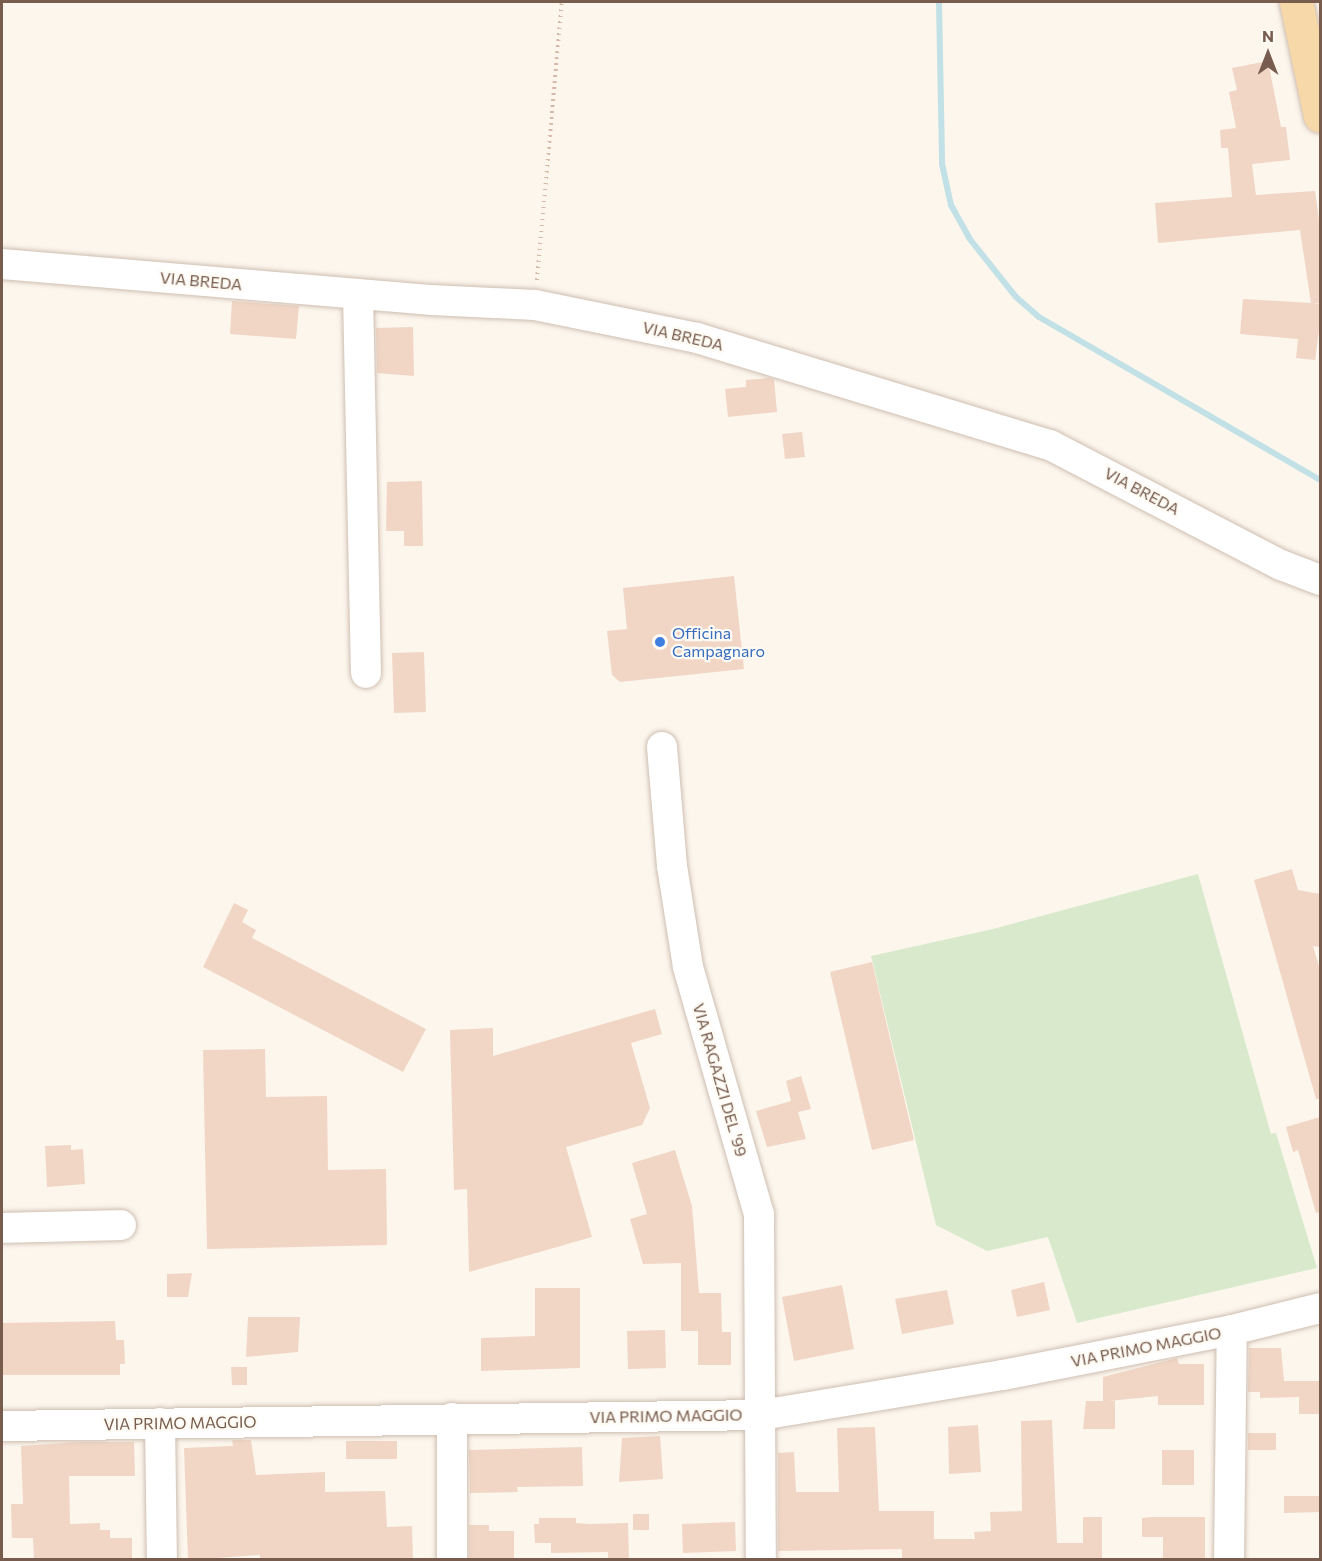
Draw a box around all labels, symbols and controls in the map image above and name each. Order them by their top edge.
north arrow [1238,24,1298,84]
text: N [1262,26,1274,45]
street label: VIA BREDA [159,268,243,294]
street label: VIA BREDA [641,317,725,355]
street label: VIA BREDA [1101,463,1183,519]
place label: Officina Campagnaro [672,623,765,661]
marker: Officina Campagnaro [653,635,667,649]
street label: VIA RAGAZZI DEL '99 [689,1001,751,1159]
street label: VIA PRIMO MAGGIO [1069,1323,1223,1371]
street label: VIA PRIMO MAGGIO [589,1405,743,1427]
street label: VIA PRIMO MAGGIO [103,1412,257,1434]

